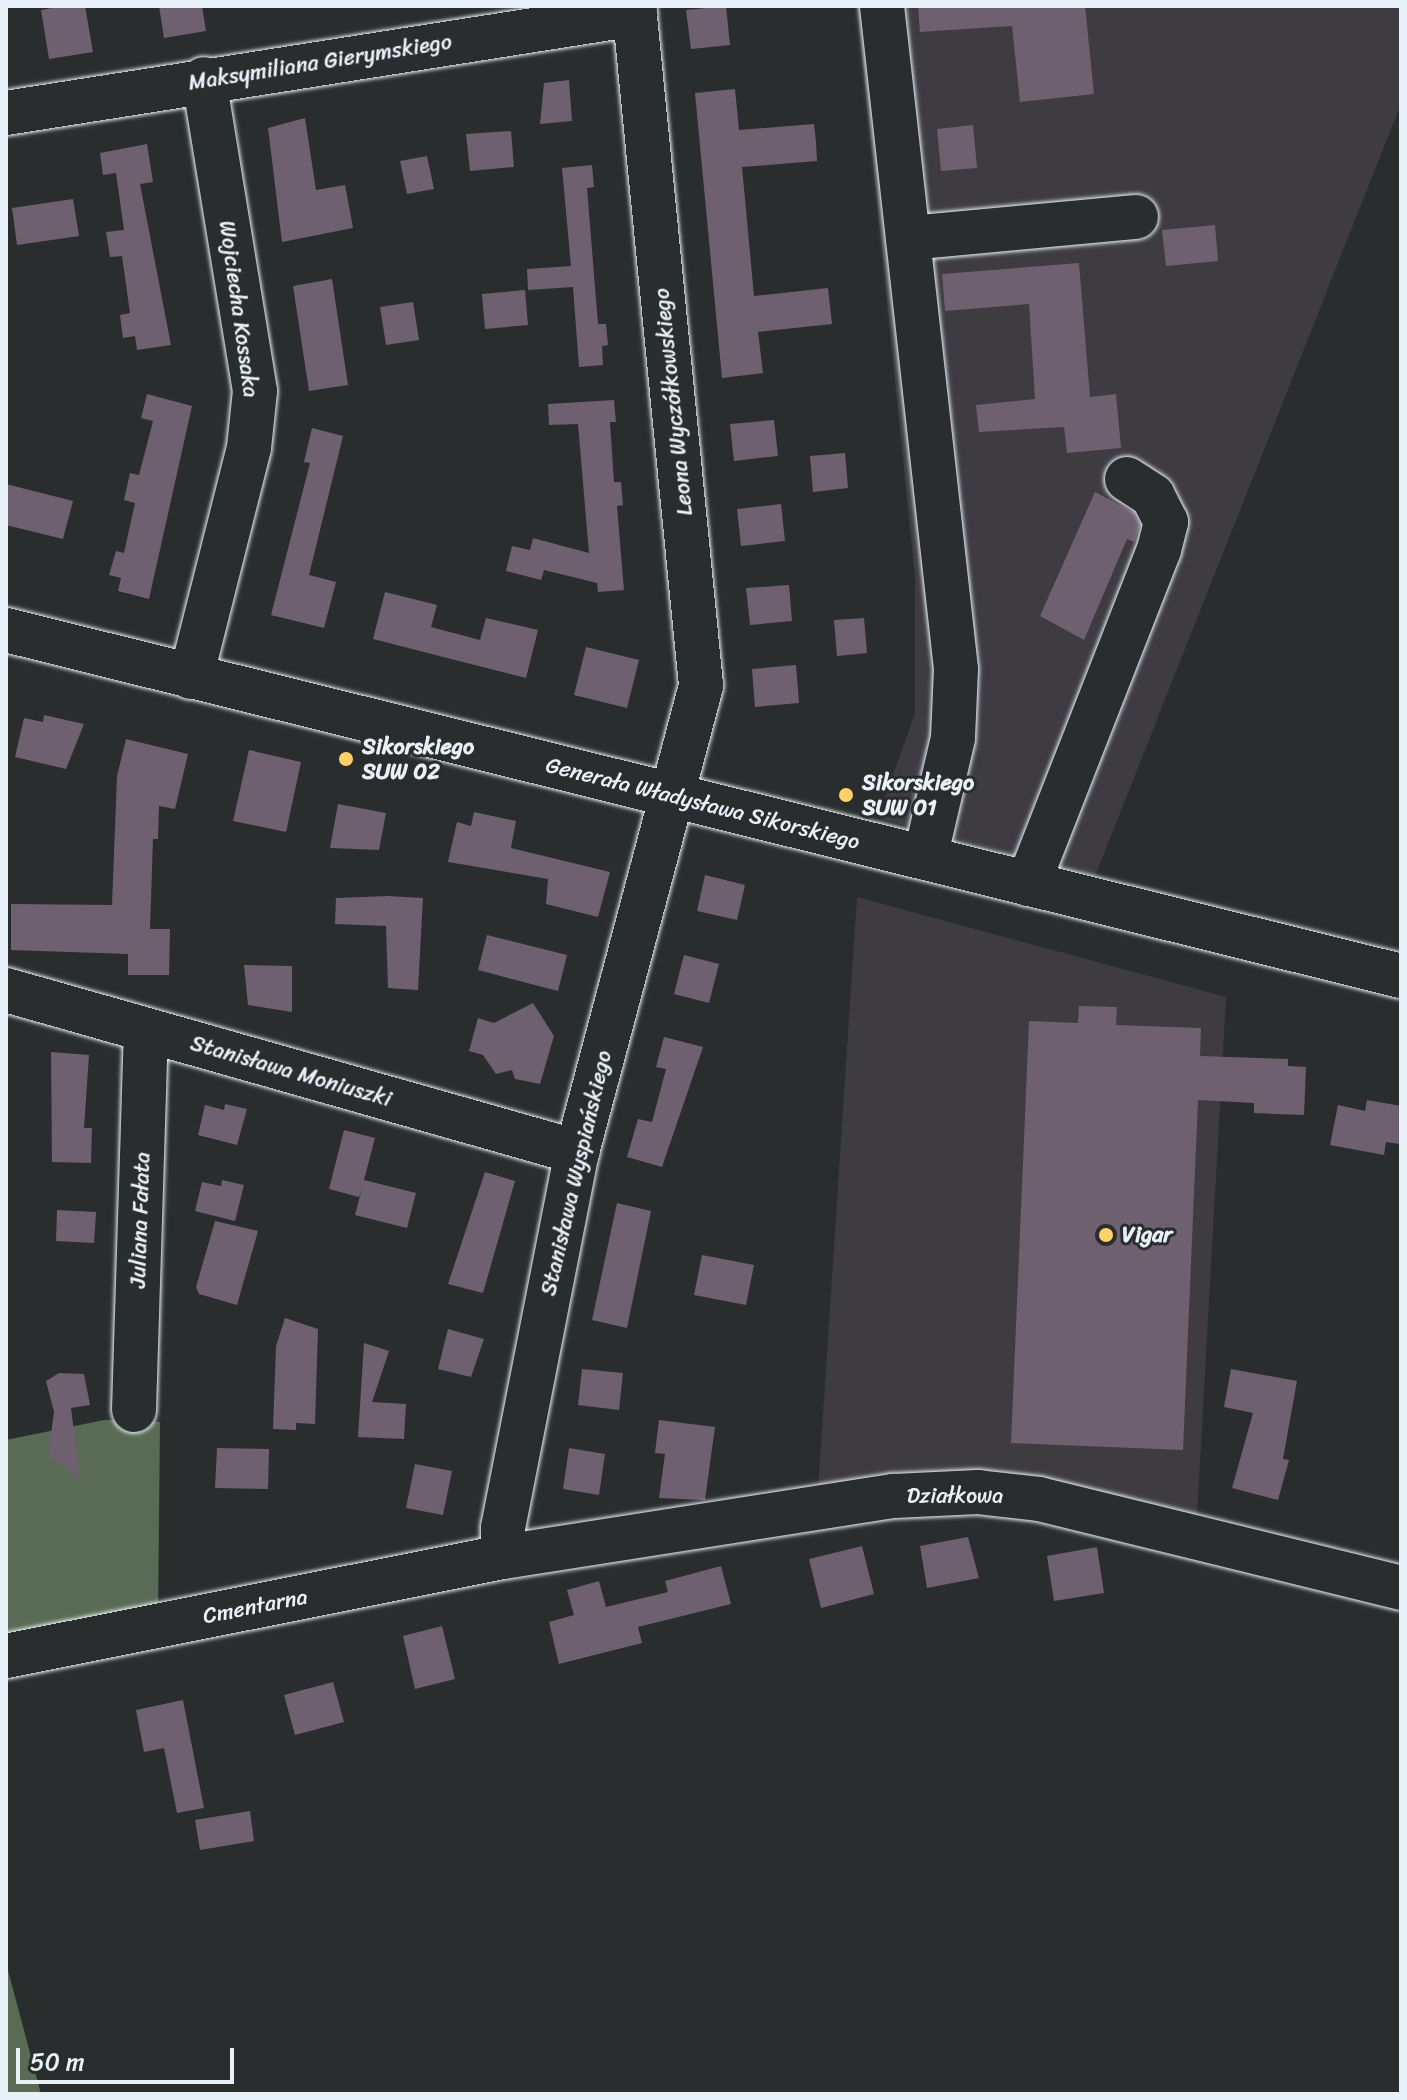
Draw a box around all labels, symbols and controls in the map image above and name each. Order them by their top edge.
street label: Maksymiliana Gierymskiego [186,28,454,96]
street label: Wojciecha Kossaka [213,218,265,400]
street label: Leona Wyczółkowskiego [648,288,698,516]
place label: Sikorskiego SUW 02 [362,733,474,784]
marker: Sikorskiego SUW 02 [337,750,355,768]
street label: Generała Władysława Sikorskiego [544,751,862,855]
place label: Sikorskiego SUW 01 [862,769,974,820]
marker: Sikorskiego SUW 01 [837,786,855,804]
street label: Stanisława Moniuszki [187,1030,395,1112]
street label: Stanisława Wyspiańskiego [535,1047,617,1299]
street label: Juliana Fałata [124,1152,156,1288]
place label: Vigar [1122,1222,1172,1248]
marker: Vigar [1097,1226,1115,1244]
street label: Działkowa [907,1483,1003,1509]
street label: Cmentarna [201,1583,309,1629]
scale bar [20,2032,238,2082]
text: 50 m [30,2041,85,2083]

